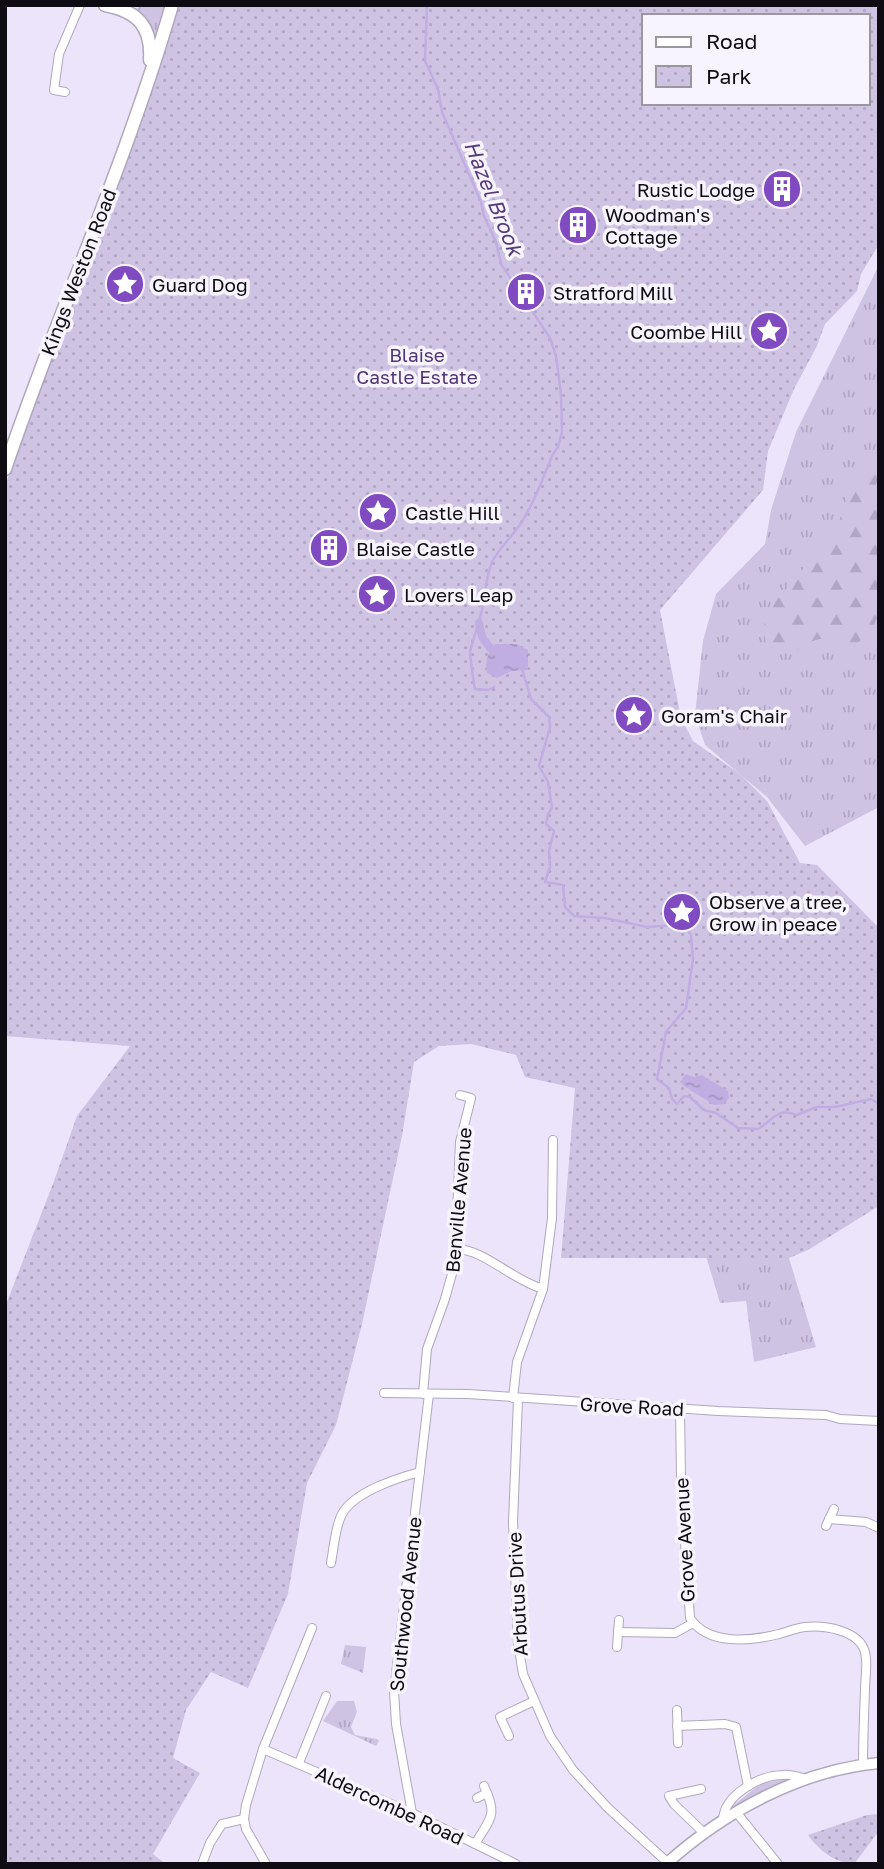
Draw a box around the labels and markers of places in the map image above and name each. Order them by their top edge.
building icon: Rustic Lodge [761,168,803,210]
place label: Rustic Lodge [637,178,755,201]
place label: Woodman's Cottage [605,203,710,248]
building icon: Woodman's Cottage [557,204,599,246]
place icon: Guard Dog [104,263,146,305]
building icon: Stratford Mill [505,271,547,313]
place label: Guard Dog [152,273,248,296]
place label: Stratford Mill [553,281,673,304]
place icon: Coombe Hill [748,310,790,352]
place label: Coombe Hill [630,320,742,343]
place icon: Castle Hill [357,491,399,533]
place label: Castle Hill [405,501,500,524]
building icon: Blaise Castle [308,527,350,569]
place label: Blaise Castle [356,537,475,560]
place icon: Lovers Leap [356,573,398,615]
place label: Lovers Leap [404,583,513,606]
place icon: Goram's Chair [613,694,655,736]
place label: Goram's Chair [661,704,788,727]
place label: Observe a tree, Grow in peace [709,890,848,935]
place icon: Observe a tree, Grow in peace [661,891,703,933]

